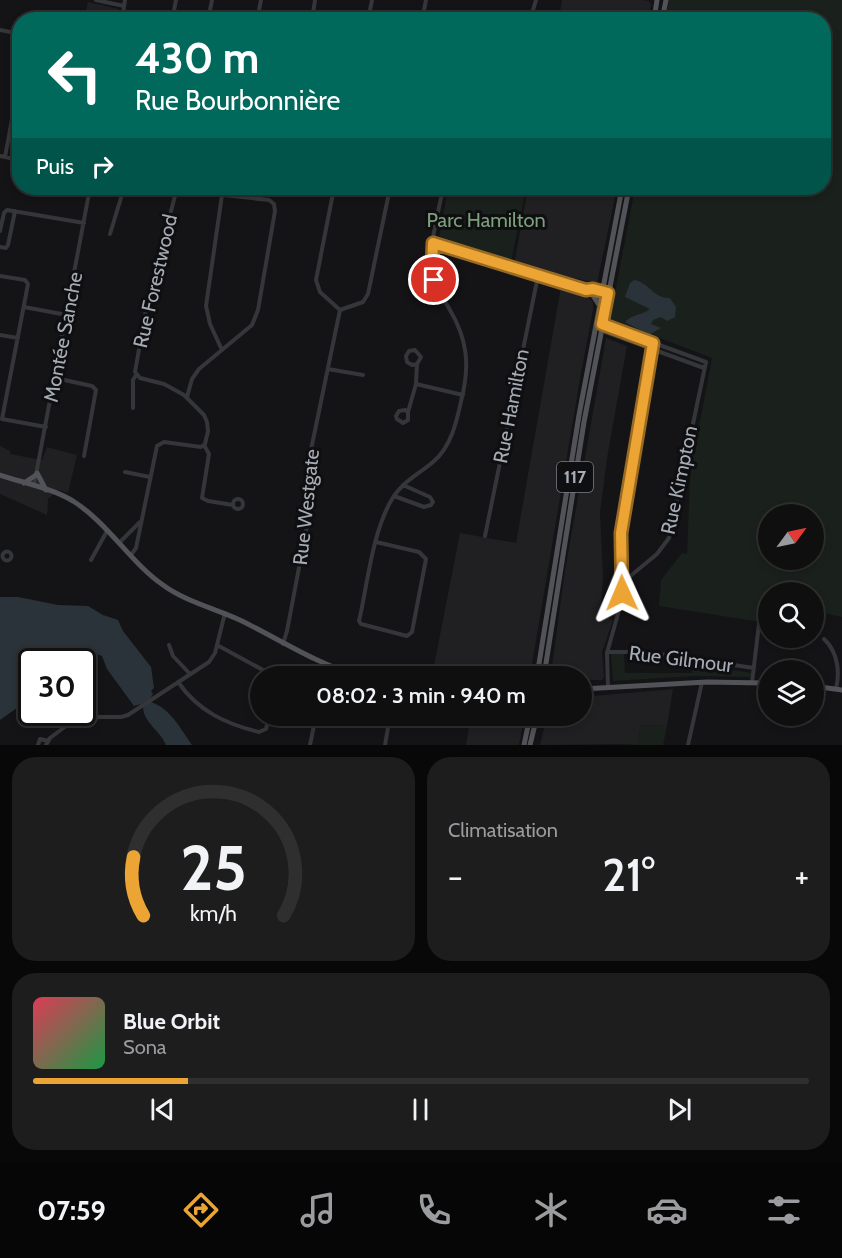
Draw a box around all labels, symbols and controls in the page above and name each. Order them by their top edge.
text: 430 m [135,32,259,84]
icon: left [36,36,114,114]
text: Rue Bourbonnière [135,84,340,117]
icon: right [86,150,119,183]
text: Puis [36,153,74,180]
park label: Parc Hamilton [426,208,546,232]
street label: Rue Forestwood [128,212,182,350]
pin [408,254,459,305]
icon: arrive [417,263,450,296]
street label: Montée Sanche [39,270,87,404]
street label: Rue Hamilton [488,347,534,465]
street label: Rue Kimpton [656,423,702,537]
street label: Rue Westgate [288,448,324,566]
road number: 117 [557,462,593,492]
north arrow [758,504,824,570]
map controls [758,504,824,726]
position arrow [590,561,654,625]
button: search [758,582,824,648]
street label: Rue Gilmour [628,641,735,677]
speed limit sign: 30 [18,648,96,726]
button: layers [758,660,824,726]
text: 08:02 · 3 min · 940 m [316,682,526,709]
text: Climatisation [448,818,558,842]
text: 25 [180,830,247,906]
text: 21° [602,848,655,902]
text: − [448,856,463,896]
text: + [794,856,809,896]
text: km/h [190,900,237,926]
text: Blue Orbit [123,1008,220,1035]
text: Sona [123,1035,166,1059]
icon: previous [146,1093,179,1126]
icon: pause [404,1093,437,1126]
icon: next [663,1093,696,1126]
icon: directions [180,1189,222,1231]
icon: music [297,1189,339,1231]
icon: phone [413,1189,455,1231]
icon: climate [530,1189,572,1231]
icon: car [646,1189,688,1231]
icon: filters [763,1189,805,1231]
text: 07:59 [37,1194,106,1227]

